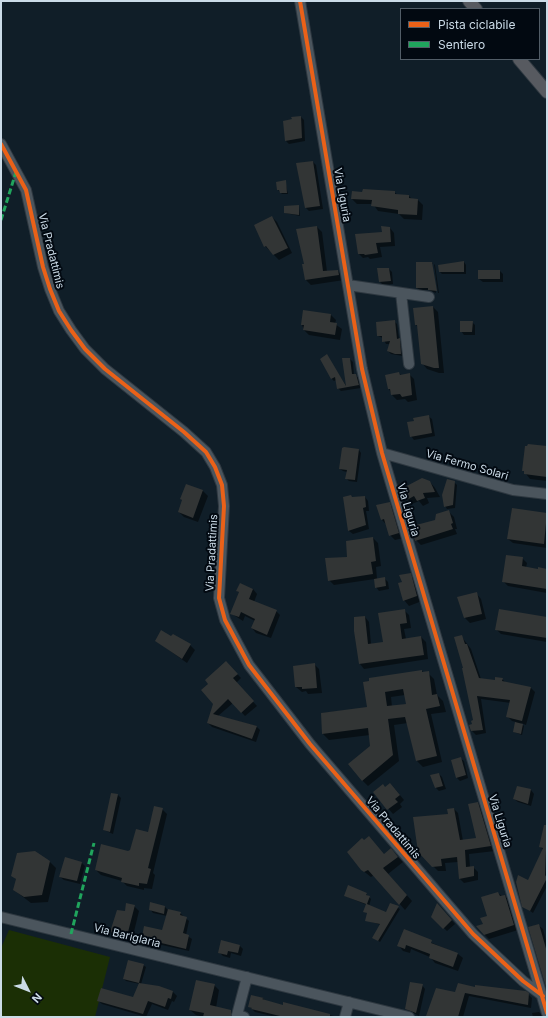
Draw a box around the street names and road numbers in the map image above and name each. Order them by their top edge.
street label: Via Liguria [331,167,353,223]
street label: Via Pradattimis [35,212,67,290]
street label: Via Fermo Solari [424,447,510,483]
street label: Via Liguria [394,482,422,538]
street label: Via Pradattimis [203,514,221,592]
street label: Via Liguria [486,793,514,849]
street label: Via Pradattimis [363,794,423,862]
street label: Via Bariglaria [92,921,162,951]

